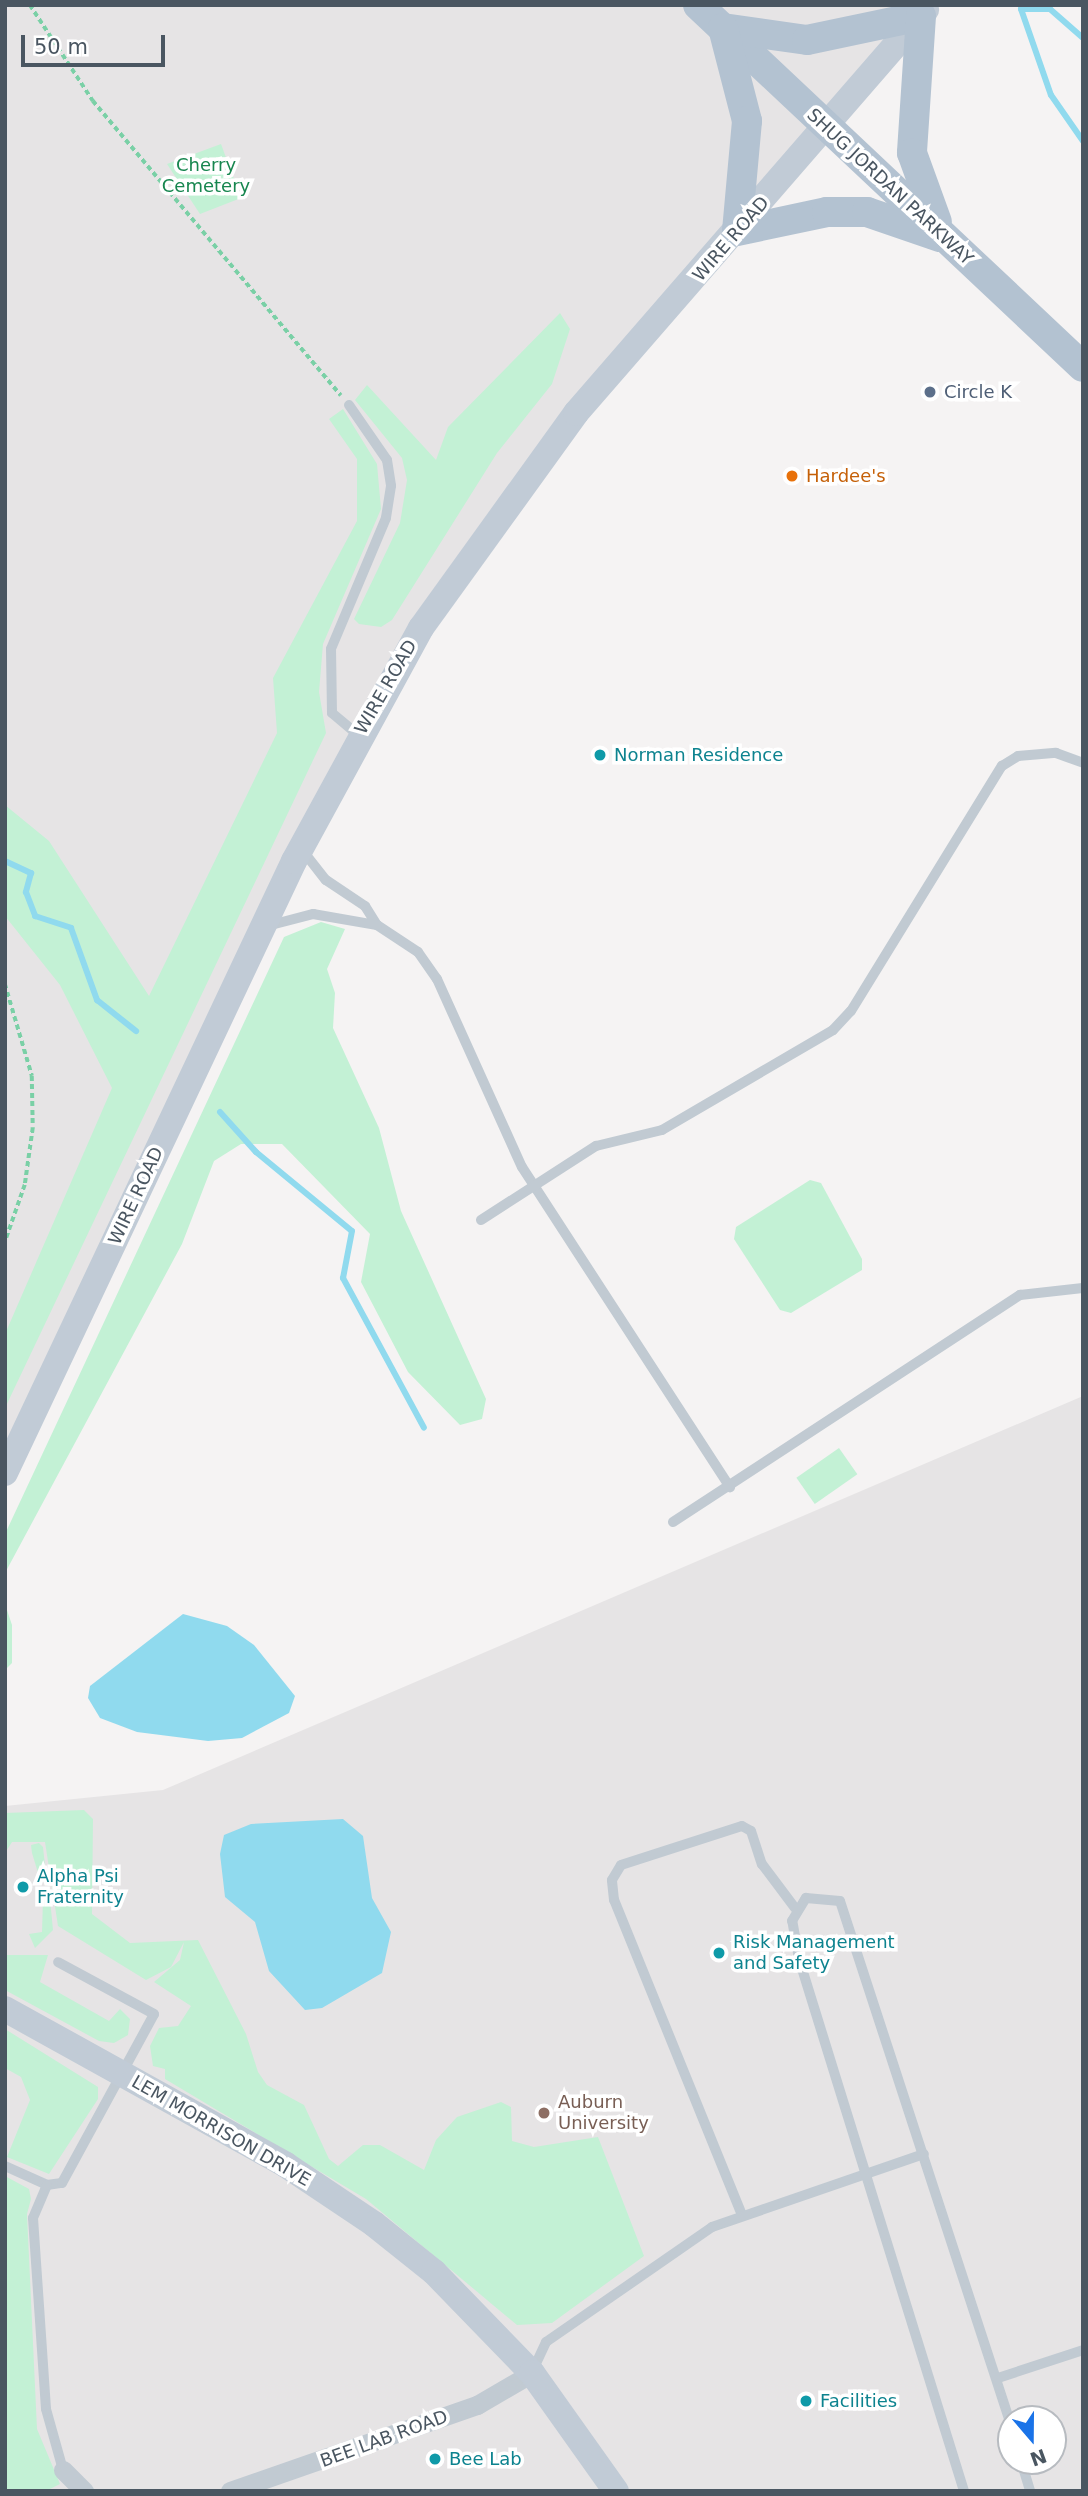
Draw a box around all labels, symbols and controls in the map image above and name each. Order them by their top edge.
scale bar [24,21,168,65]
text: 50 m [34,35,88,59]
street label: SHUG JORDAN PARKWAY [802,104,978,270]
park label: Cherry Cemetery [162,155,250,198]
street label: WIRE ROAD [688,192,774,286]
place label: Circle K [944,381,1012,403]
marker: Circle K [922,384,938,400]
place label: Hardee's [806,465,886,487]
marker: Hardee's [784,468,800,484]
street label: WIRE ROAD [350,636,422,738]
place label: Norman Residence [614,744,783,766]
marker: Norman Residence [592,747,608,763]
street label: WIRE ROAD [104,1144,168,1248]
place label: Alpha Psi Fraternity [37,1866,124,1909]
marker: Alpha Psi Fraternity [15,1879,31,1895]
place label: Risk Management and Safety [733,1932,895,1974]
marker: Risk Management and Safety [711,1945,727,1961]
street label: LEM MORRISON DRIVE [128,2071,314,2191]
place label: Auburn University [558,2092,649,2134]
marker: Auburn University [536,2105,552,2121]
place label: Facilities [820,2390,897,2412]
marker: Facilities [798,2393,814,2409]
north arrow [997,2405,1067,2475]
street label: BEE LAB ROAD [317,2406,451,2472]
text: N [1027,2445,1050,2471]
place label: Bee Lab [449,2448,522,2470]
marker: Bee Lab [427,2451,443,2467]

